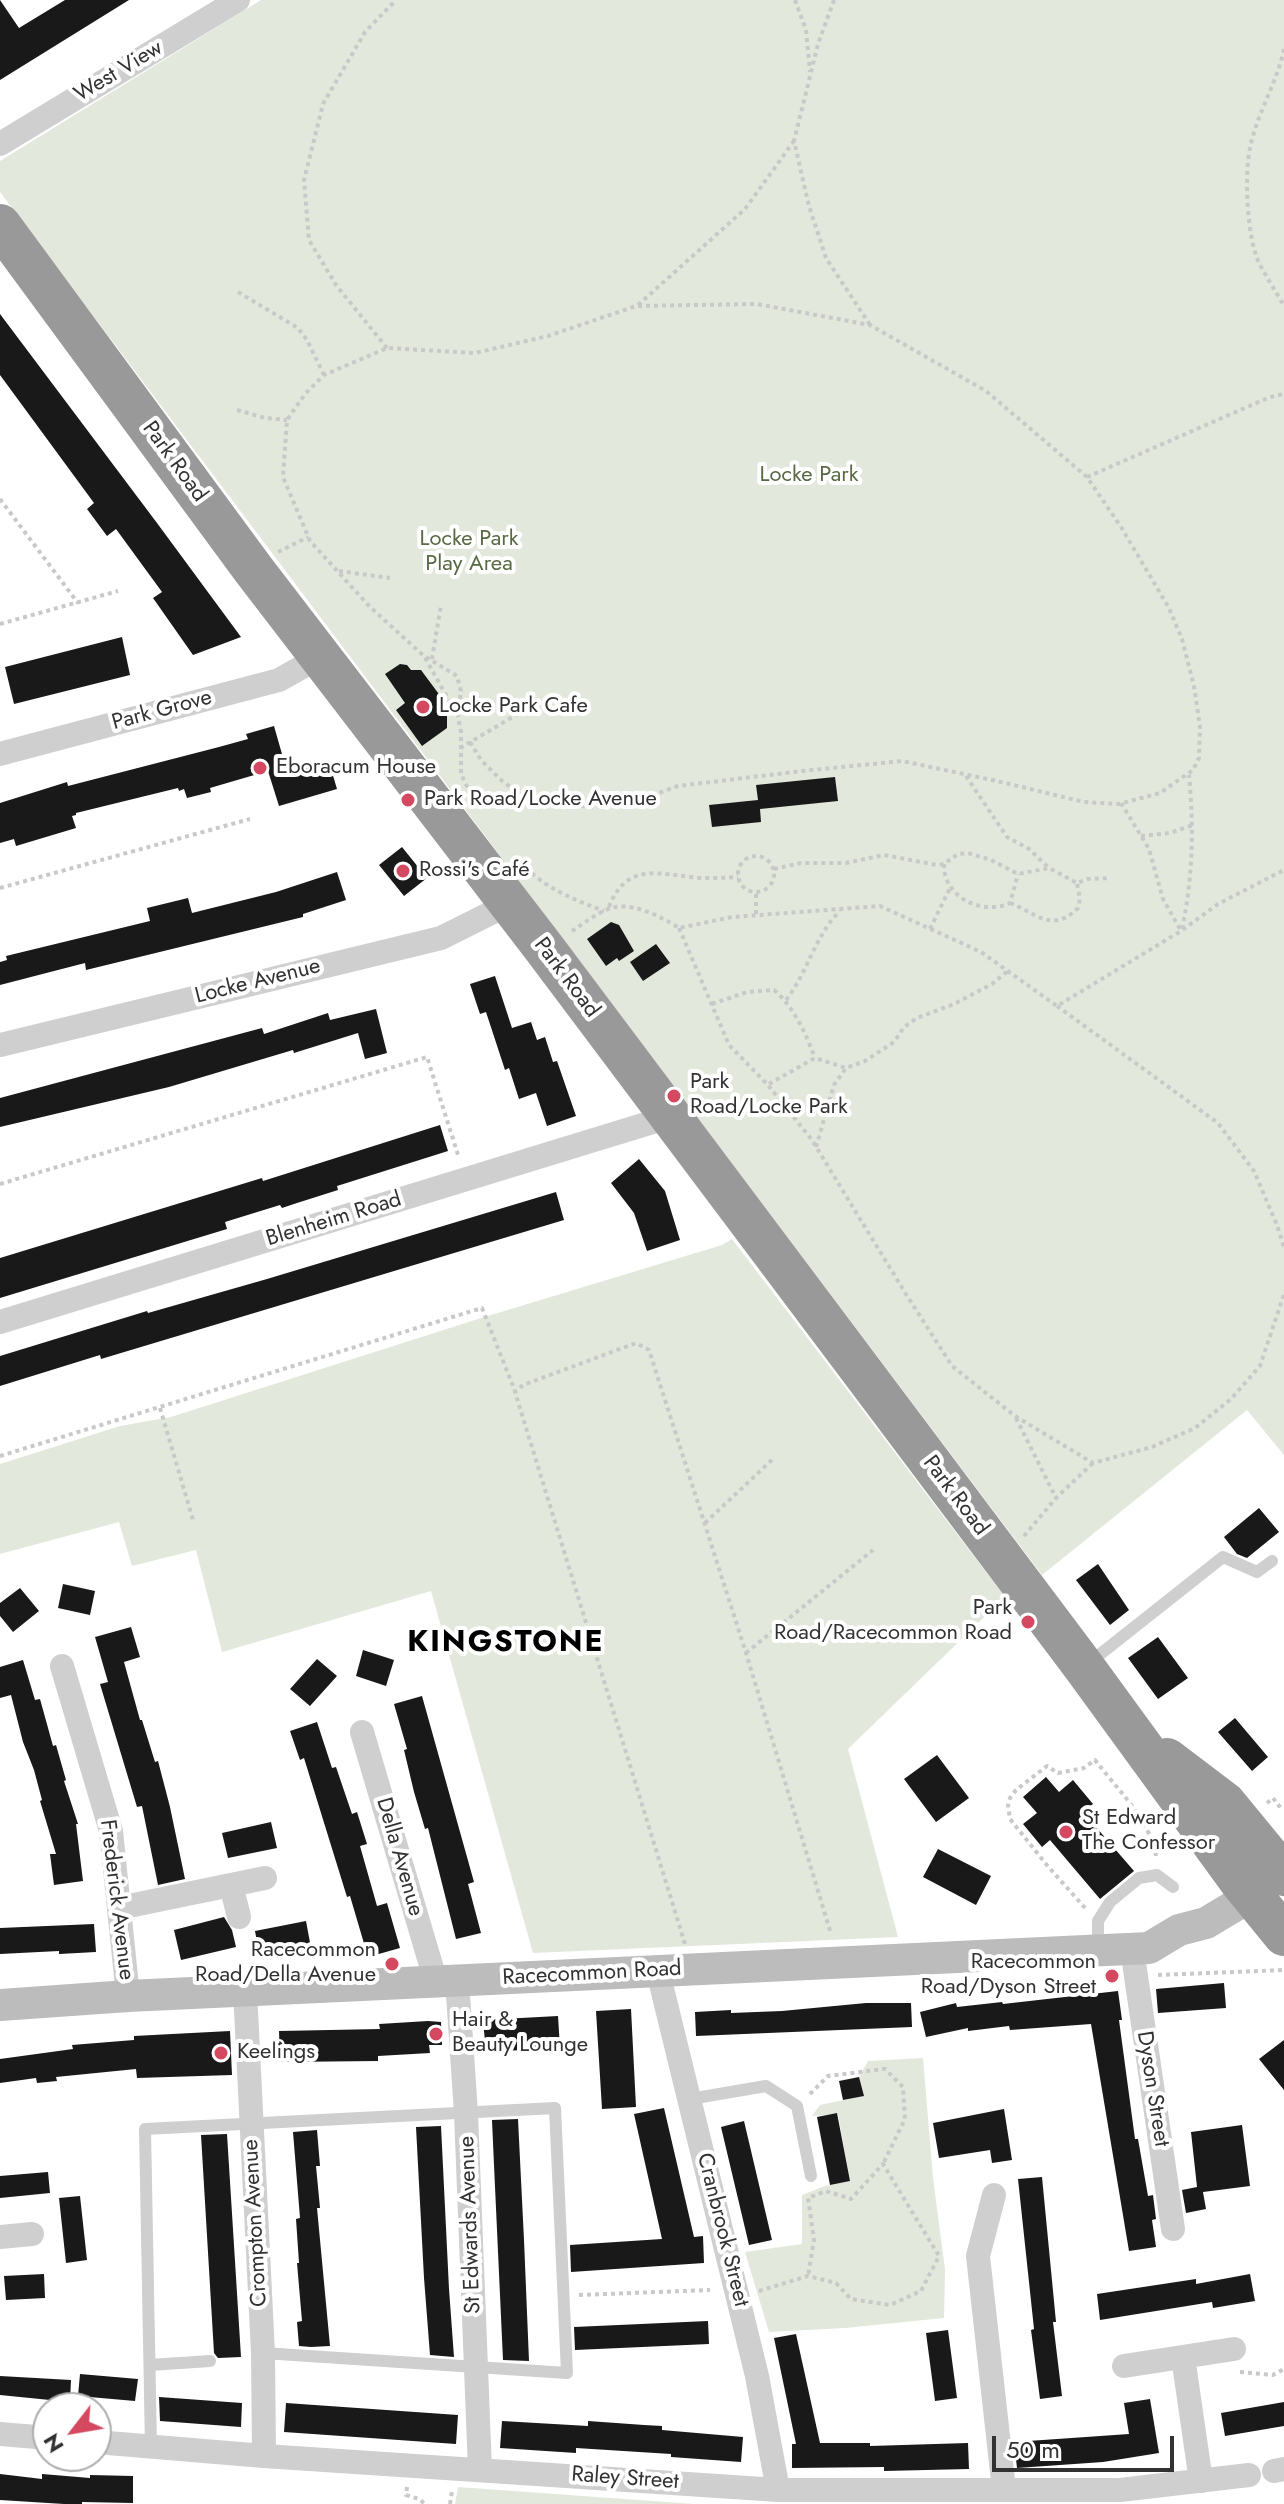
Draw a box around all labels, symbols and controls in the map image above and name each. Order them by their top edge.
street label: West View [70,35,168,109]
street label: Park Road [136,417,212,507]
park label: Locke Park [760,463,858,489]
park label: Locke Park Play Area [420,527,518,578]
street label: Park Grove [109,685,215,737]
place label: Locke Park Cafe [439,694,588,720]
marker: Locke Park Cafe [414,698,432,716]
place label: Eboracum House [276,755,436,781]
marker: Eboracum House [251,759,269,777]
place label: Park Road/Locke Avenue [424,787,657,813]
marker: Park Road/Locke Avenue [399,791,417,809]
place label: Rossi's Café [419,858,530,884]
marker: Rossi's Café [394,862,412,880]
street label: Park Road [527,933,605,1023]
street label: Locke Avenue [193,954,323,1010]
place label: Park Road/Locke Park [690,1070,848,1122]
marker: Park Road/Locke Park [665,1087,683,1105]
street label: Blenheim Road [263,1187,405,1253]
street label: Park Road [916,1451,994,1541]
place label: Park Road/Racecommon Road [774,1596,1012,1648]
marker: Park Road/Racecommon Road [1019,1613,1037,1631]
district label: KINGSTONE [407,1626,605,1662]
street label: Della Avenue [369,1795,429,1919]
place label: St Edward The Confessor [1082,1806,1215,1858]
street label: Frederick Avenue [93,1818,139,1982]
marker: St Edward The Confessor [1057,1823,1075,1841]
place label: Racecommon Road/Della Avenue [195,1938,376,1990]
place label: Racecommon Road/Dyson Street [921,1950,1096,2002]
marker: Racecommon Road/Della Avenue [383,1955,401,1973]
street label: Racecommon Road [502,1956,682,1992]
marker: Racecommon Road/Dyson Street [1103,1967,1121,1985]
place label: Hair & Beauty Lounge [452,2008,588,2060]
marker: Hair & Beauty Lounge [427,2025,445,2043]
street label: Dyson Street [1130,2029,1174,2149]
place label: Keelings [237,2040,315,2066]
marker: Keelings [212,2044,230,2062]
street label: St Edwards Avenue [455,2135,487,2315]
street label: Crompton Avenue [238,2138,274,2308]
street label: Cranbrook Street [690,2150,754,2310]
north arrow [32,2392,112,2472]
scale bar [996,2420,1178,2470]
text: N [35,2428,71,2459]
text: 50 m [1006,2432,1060,2467]
street label: Raley Street [570,2462,680,2496]

